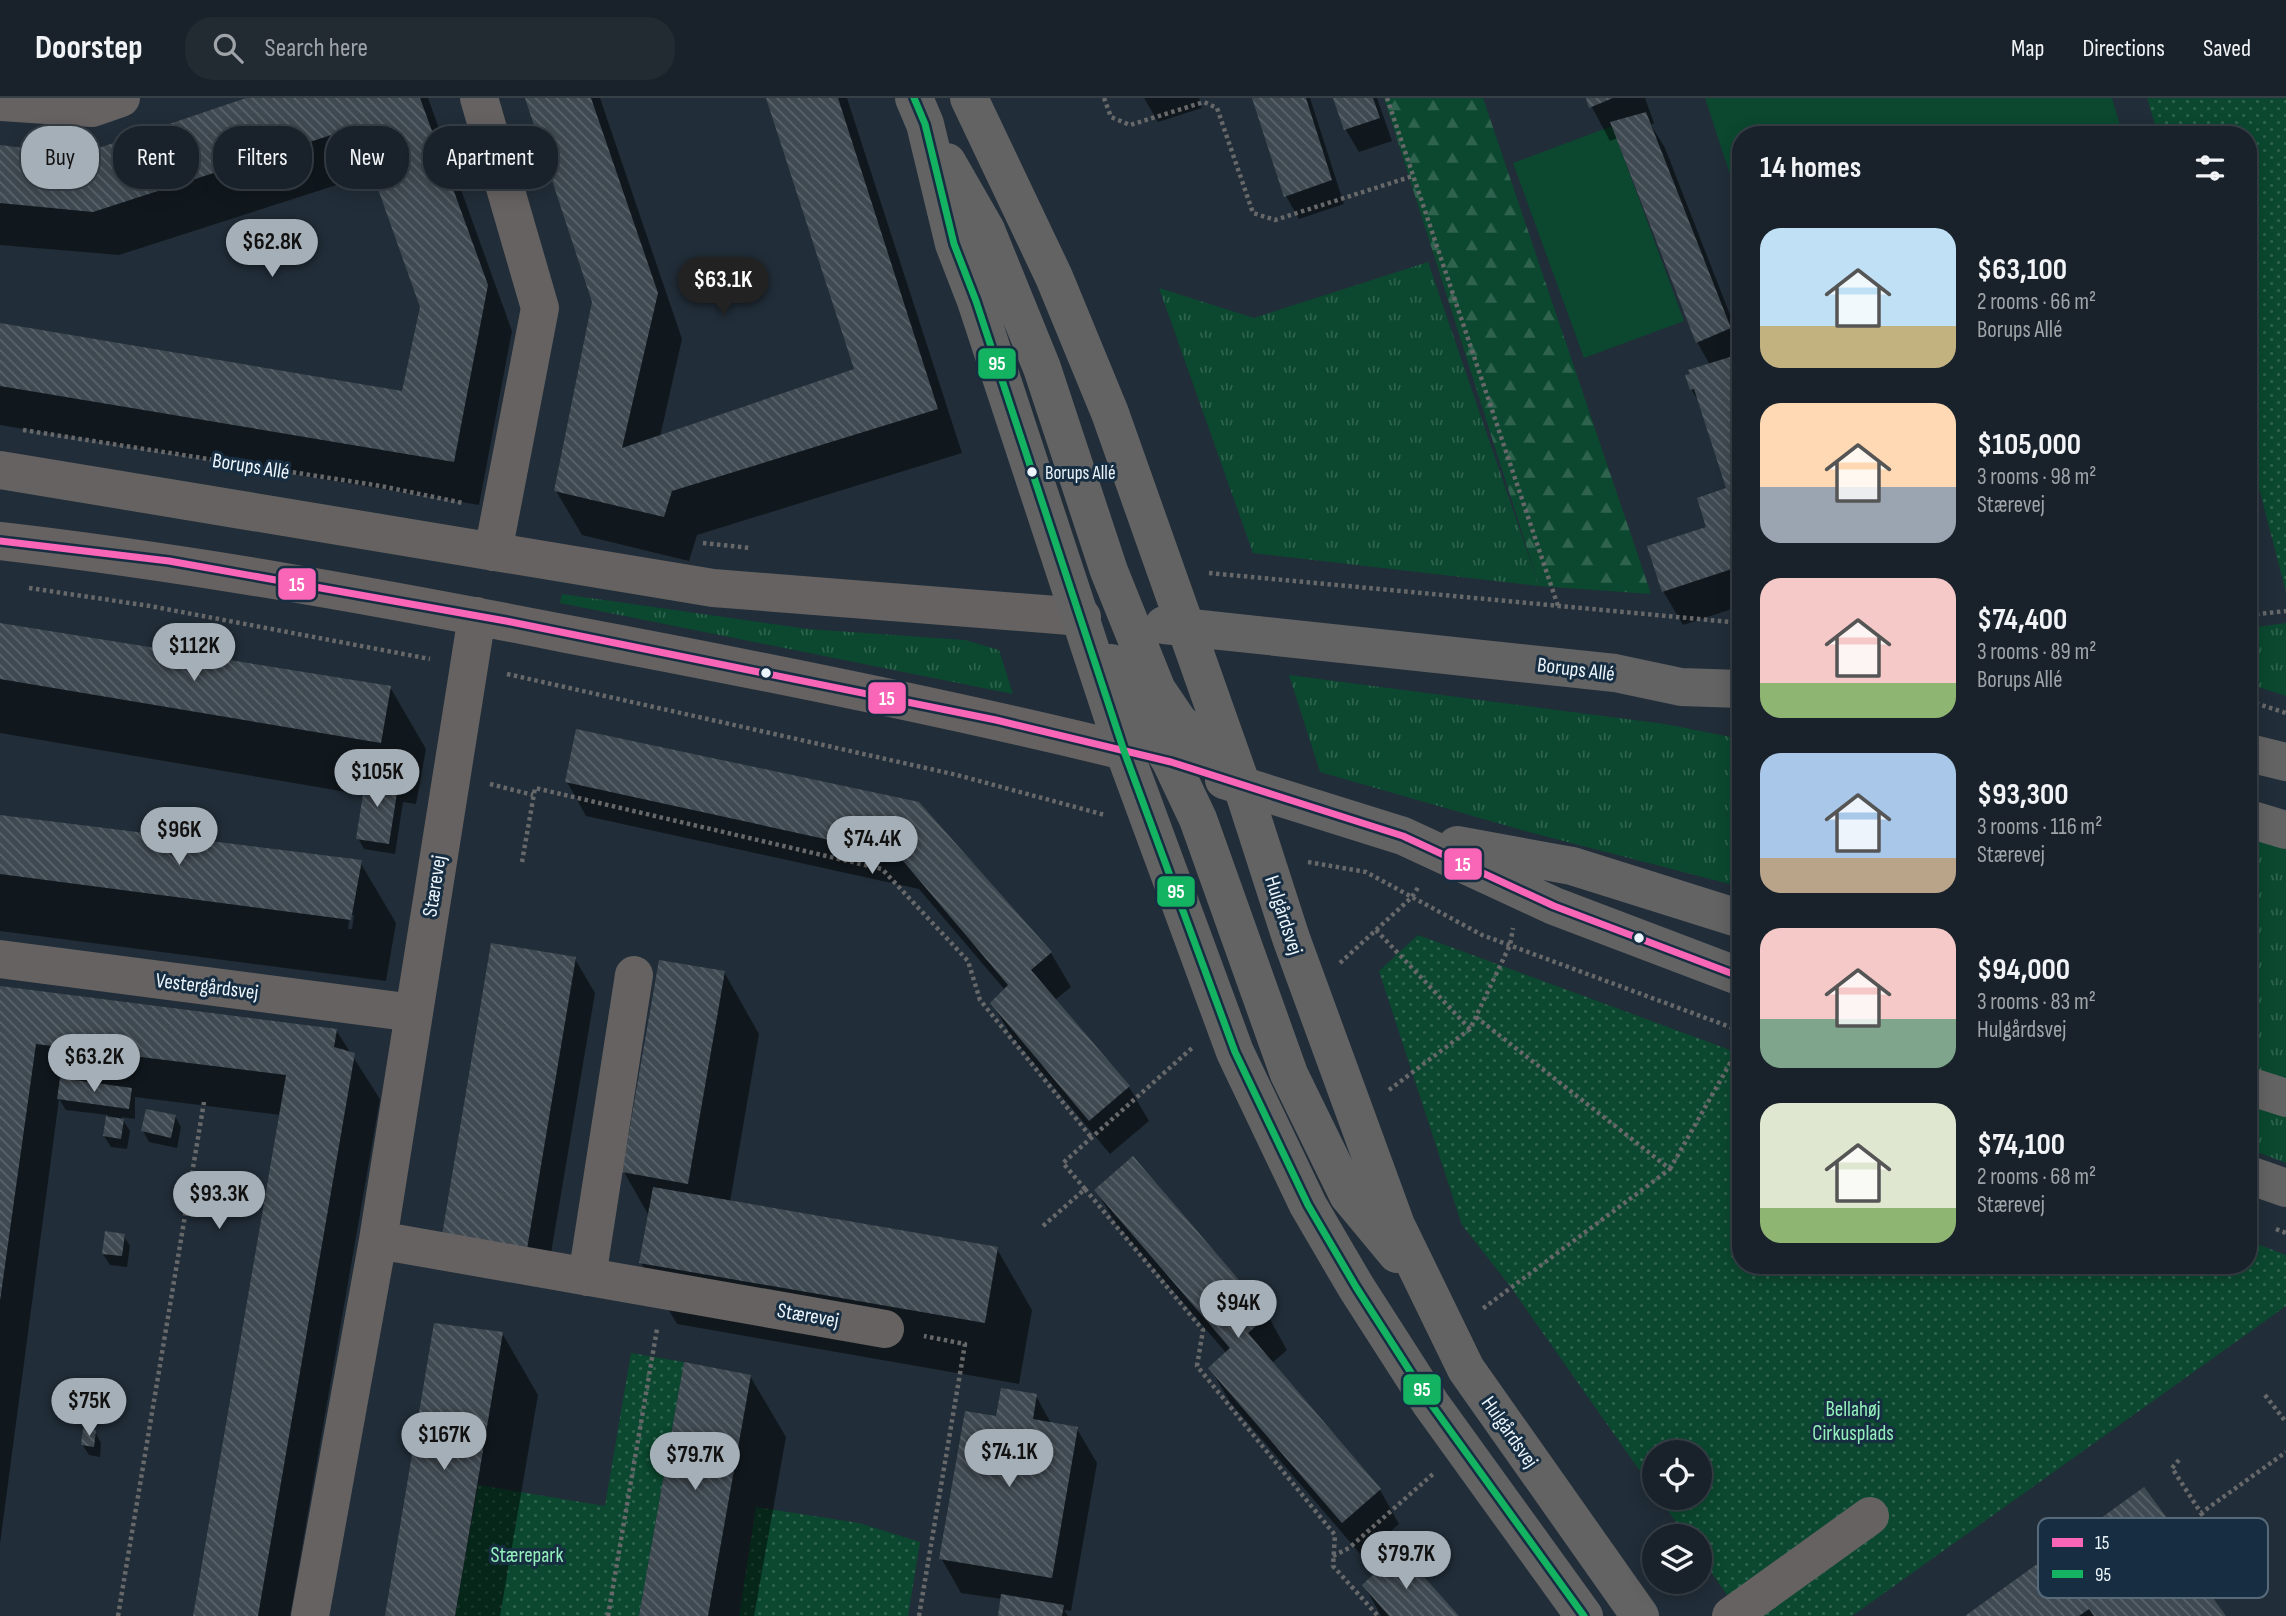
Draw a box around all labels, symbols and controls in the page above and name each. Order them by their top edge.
search box [185,17,675,80]
text: Doorstep [35,28,143,68]
icon: search [209,29,247,67]
text: Search here [265,33,368,64]
text: Map [2011,34,2044,63]
text: Directions [2082,34,2165,63]
text: Saved [2203,34,2251,63]
chip: Buy [21,126,99,189]
chip: Rent [113,126,199,189]
chip: Filters [213,126,312,189]
chip: New [326,126,409,189]
chip: Apartment [423,126,558,189]
icon: filters [2191,149,2229,187]
text: 14 homes [1760,150,1861,186]
pin: $62.8K [215,220,329,279]
text: $62.8K [242,228,302,256]
text: $63,100 [1977,252,2067,288]
icon: home [1816,256,1900,340]
pin: $63.1K [666,258,780,317]
text: $63.1K [694,266,752,294]
text: 2 rooms · 66 m² [1977,288,2096,316]
text: Borups Allé [1977,316,2062,344]
line badge: 95 [977,347,1017,380]
text: 95 [988,353,1006,376]
text: $105,000 [1977,427,2081,463]
icon: home [1816,431,1900,515]
street label: Borups Allé [210,448,291,485]
place label: Borups Allé [1045,462,1116,485]
text: 3 rooms · 98 m² [1977,463,2096,491]
marker: Borups Allé [1025,465,1039,479]
text: Stærevej [1977,491,2045,519]
line badge: 15 [277,567,317,601]
text: 15 [289,574,305,597]
text: $74,400 [1977,602,2067,638]
icon: home [1816,606,1900,690]
pin: $112K [145,624,243,683]
text: $112K [168,632,220,660]
text: 3 rooms · 89 m² [1977,638,2096,666]
street label: Borups Allé [1536,652,1616,687]
unlabelled marker [759,666,773,680]
text: Borups Allé [1977,666,2062,694]
line badge: 15 [867,681,907,715]
text: 15 [879,688,895,711]
pin: $105K [328,750,426,809]
text: $105K [350,758,404,786]
text: $93,300 [1977,777,2069,813]
icon: home [1816,781,1900,865]
pin: $96K [138,808,220,867]
text: 3 rooms · 116 m² [1977,813,2102,841]
text: $96K [157,816,201,844]
pin: $74.4K [815,816,929,876]
text: $74.4K [843,825,901,853]
text: Stærevej [1977,841,2045,869]
line badge: 15 [1443,847,1483,881]
street label: Stærevej [417,853,452,919]
text: 15 [1455,854,1471,877]
street label: Hulgårdsvej [1259,872,1308,958]
line badge: 95 [1156,875,1196,908]
text: 95 [1167,881,1185,904]
unlabelled marker [1632,931,1646,945]
text: $94,000 [1977,952,2070,988]
icon: home [1816,956,1900,1040]
street label: Vestergårdsvej [154,968,260,1005]
text: 3 rooms · 83 m² [1977,988,2096,1016]
text: Hulgårdsvej [1977,1016,2066,1044]
pin: $63.2K [37,1034,151,1094]
text: $63.2K [64,1043,124,1071]
text: $74,100 [1977,1127,2065,1163]
icon: home [1816,1131,1900,1215]
text: 2 rooms · 68 m² [1977,1163,2096,1191]
pin: $93.3K [162,1172,276,1231]
text: $93.3K [189,1180,249,1208]
text: Stærevej [1977,1191,2045,1219]
pin: $94K [1197,1280,1279,1340]
text: $94K [1216,1289,1260,1317]
street label: Stærevej [775,1298,841,1333]
line badge: 95 [1402,1373,1442,1406]
pin: $75K [48,1378,130,1438]
text: 95 [1413,1379,1431,1402]
text: $75K [67,1387,111,1415]
street label: Hulgårdsvej [1476,1392,1543,1473]
park label: Bellahøj Cirkusplads [1812,1397,1894,1446]
pin: $167K [395,1412,493,1472]
text: $167K [417,1421,471,1449]
pin: $74.1K [952,1430,1066,1489]
pin: $79.7K [638,1432,752,1492]
text: $74.1K [980,1438,1038,1466]
map controls [1642,1440,1712,1594]
button: locate [1642,1440,1712,1510]
text: $79.7K [666,1441,724,1469]
legend [2038,1518,2268,1598]
button: layers [1642,1524,1712,1594]
pin: $79.7K [1349,1532,1463,1591]
text: 15 [2095,1532,2109,1555]
text: $79.7K [1377,1540,1435,1568]
park label: Stærepark [491,1543,563,1568]
text: 95 [2095,1564,2111,1587]

